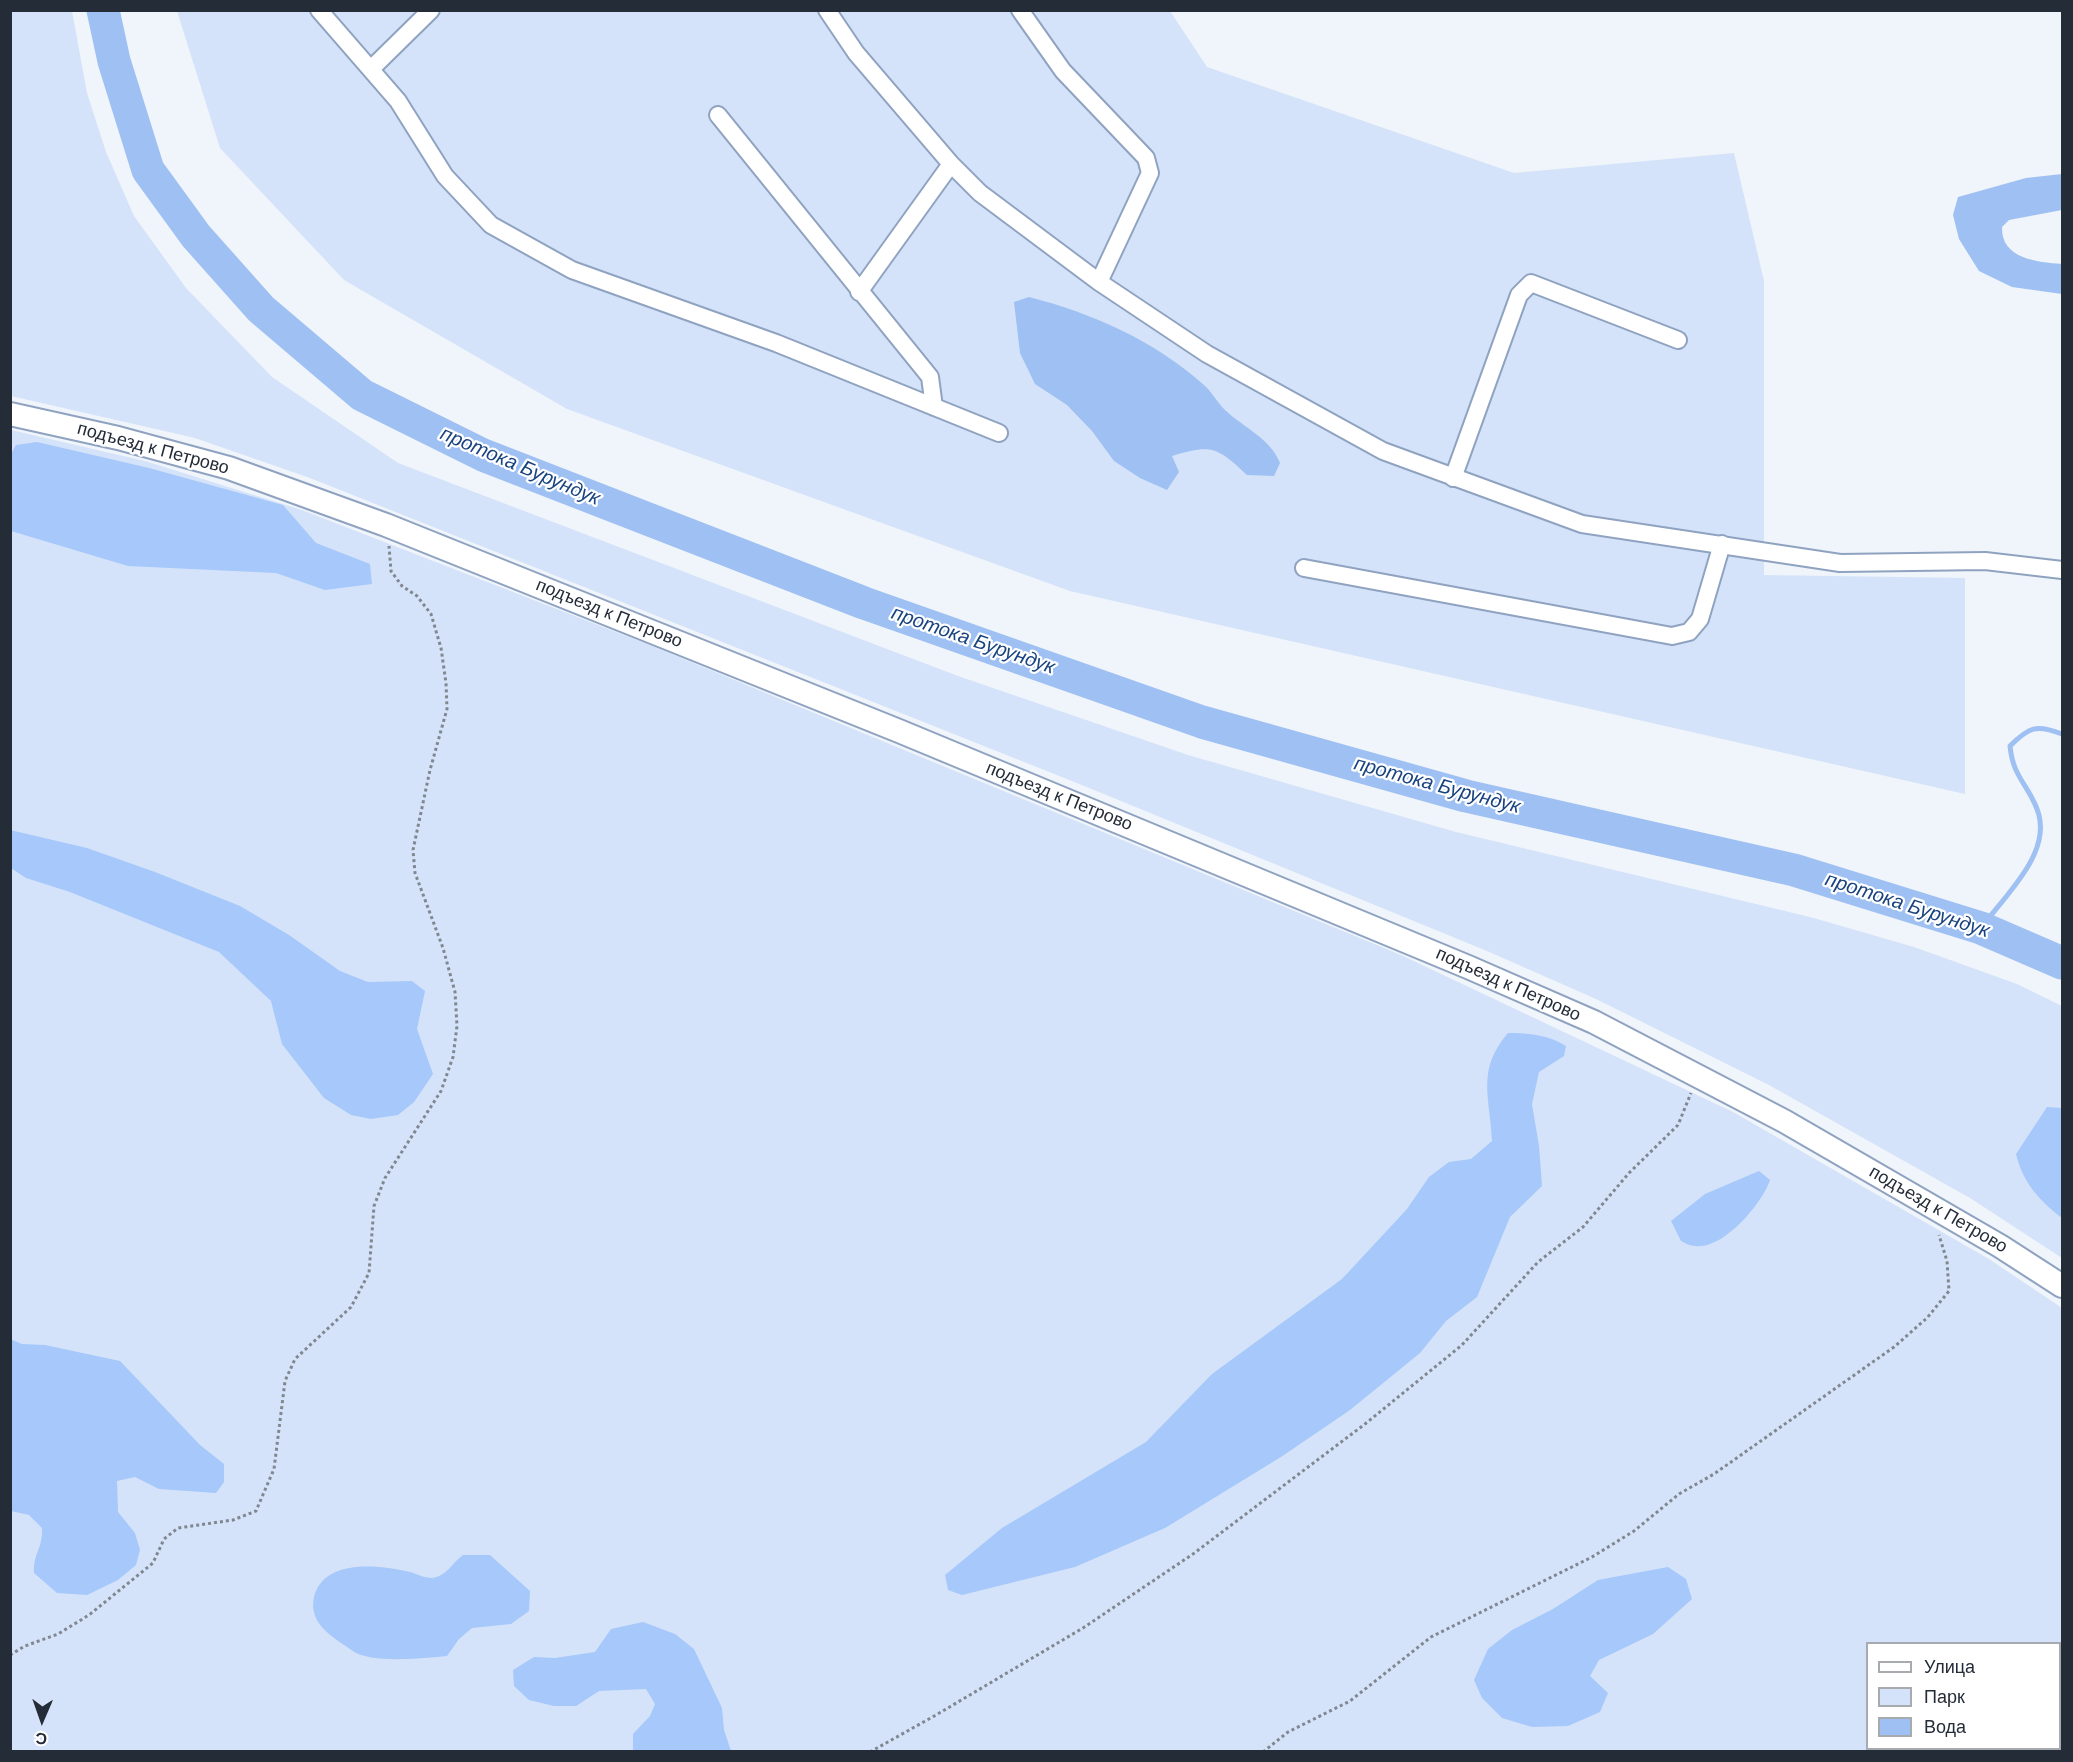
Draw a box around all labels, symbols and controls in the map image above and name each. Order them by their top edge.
street label: подъезд к Петрово [75,418,231,480]
water label: протока Бурундук [436,422,604,512]
street label: подъезд к Петрово [533,575,685,653]
water label: протока Бурундук [888,602,1058,680]
water label: протока Бурундук [1351,752,1523,820]
street label: подъезд к Петрово [983,758,1135,836]
water label: протока Бурундук [1822,868,1992,944]
street label: подъезд к Петрово [1432,943,1584,1027]
street label: подъезд к Петрово [1865,1162,2011,1258]
legend [1866,1642,2061,1750]
text: Улица [1924,1655,1975,1679]
text: Парк [1924,1685,1965,1709]
north arrow [12,1690,72,1750]
text: Вода [1924,1715,1966,1739]
text: С [35,1728,47,1749]

